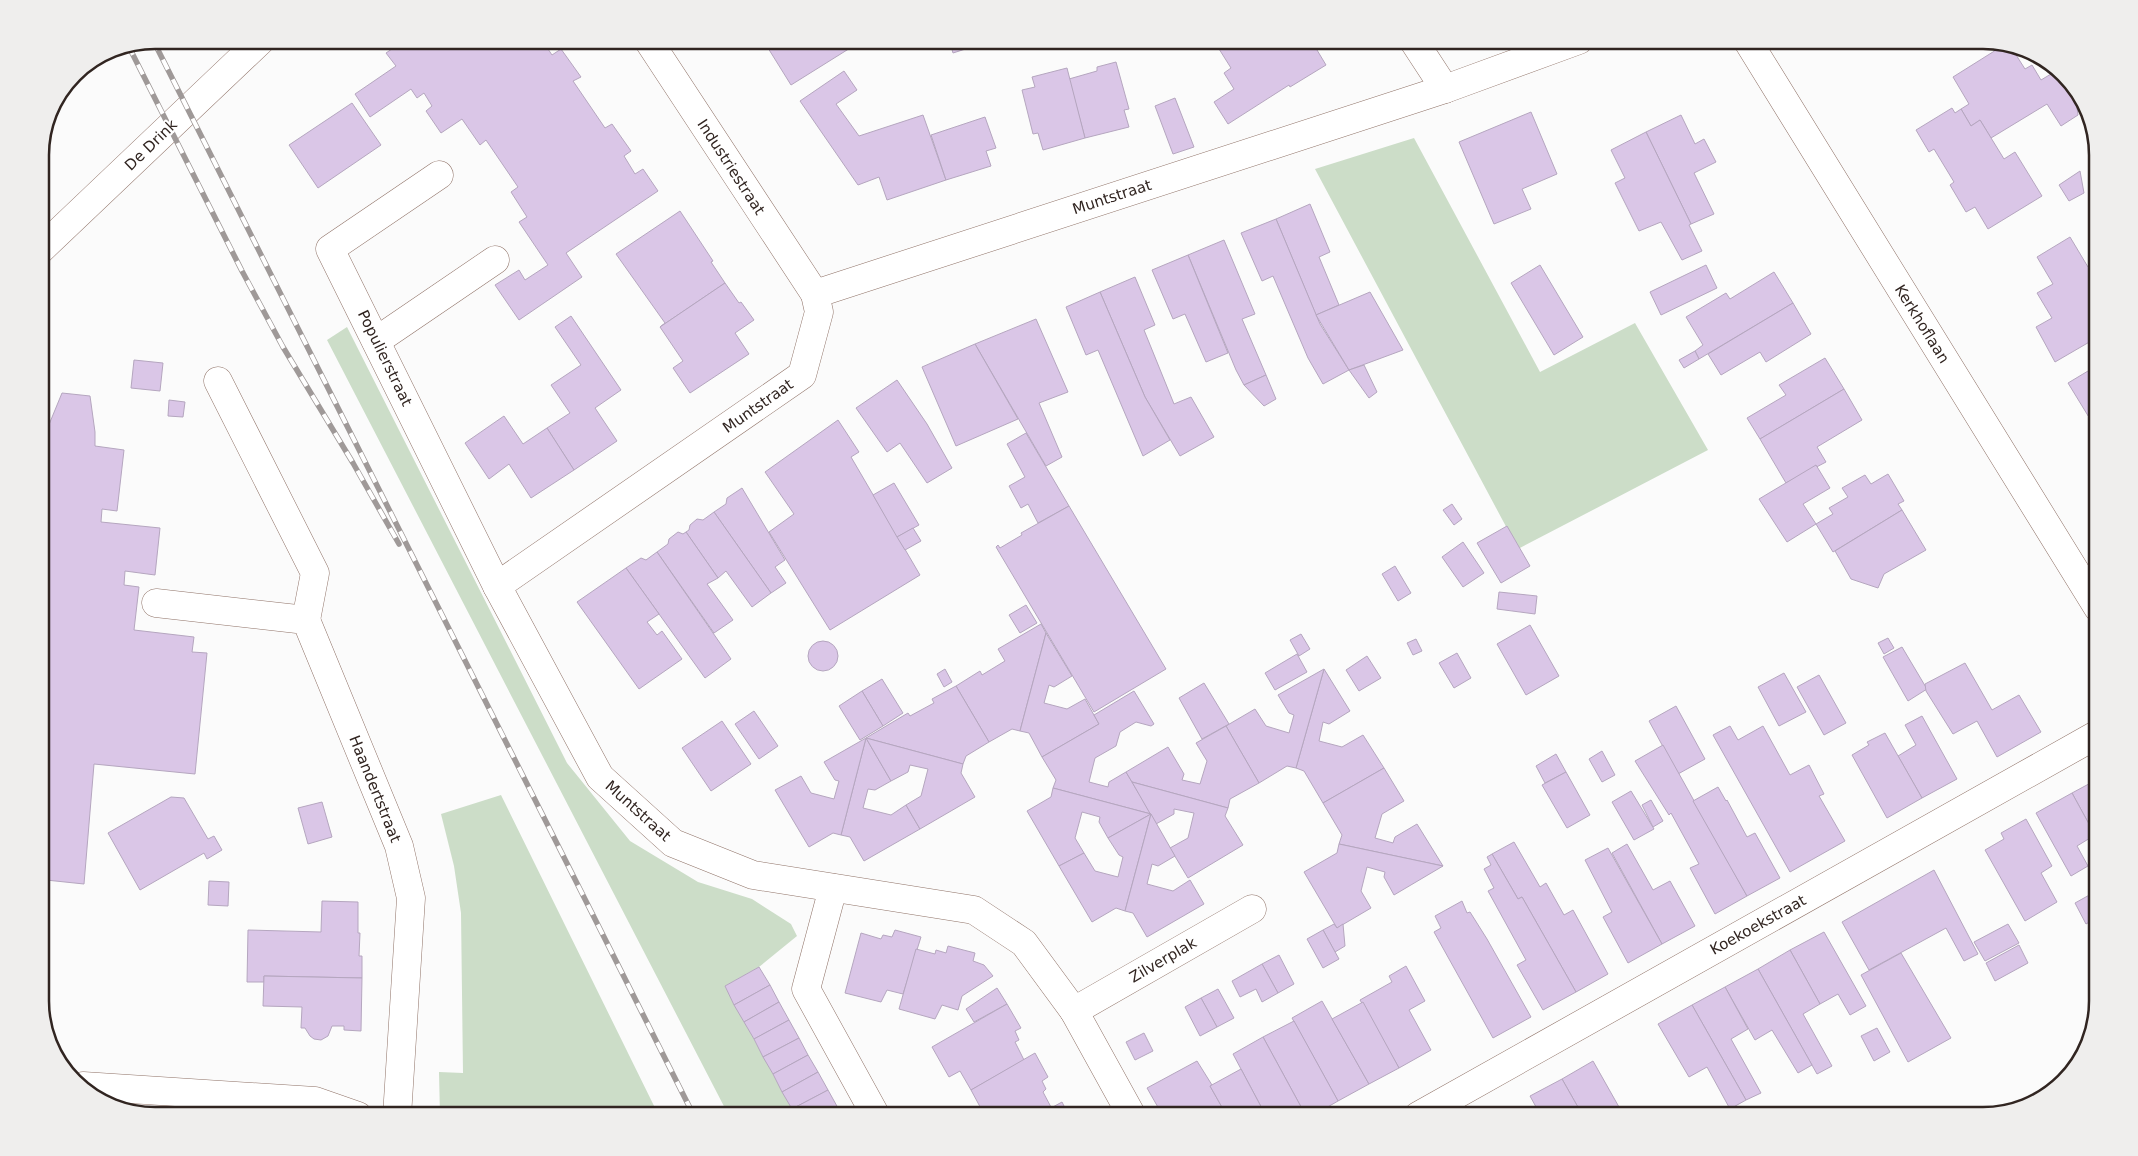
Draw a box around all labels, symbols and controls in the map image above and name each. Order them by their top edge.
street label: De Drink [121,116,181,174]
street label: Industriestraat [693,116,769,218]
street label: Muntstraat [1070,176,1154,218]
street label: Kerkhoflaan [1891,281,1953,367]
street label: Populierstraat [354,307,416,409]
street label: Muntstraat [719,375,797,437]
street label: Haandertstraat [345,733,405,845]
street label: Muntstraat [602,777,675,845]
street label: Koekoekstraat [1707,891,1809,959]
street label: Zilverplak [1126,933,1200,986]

